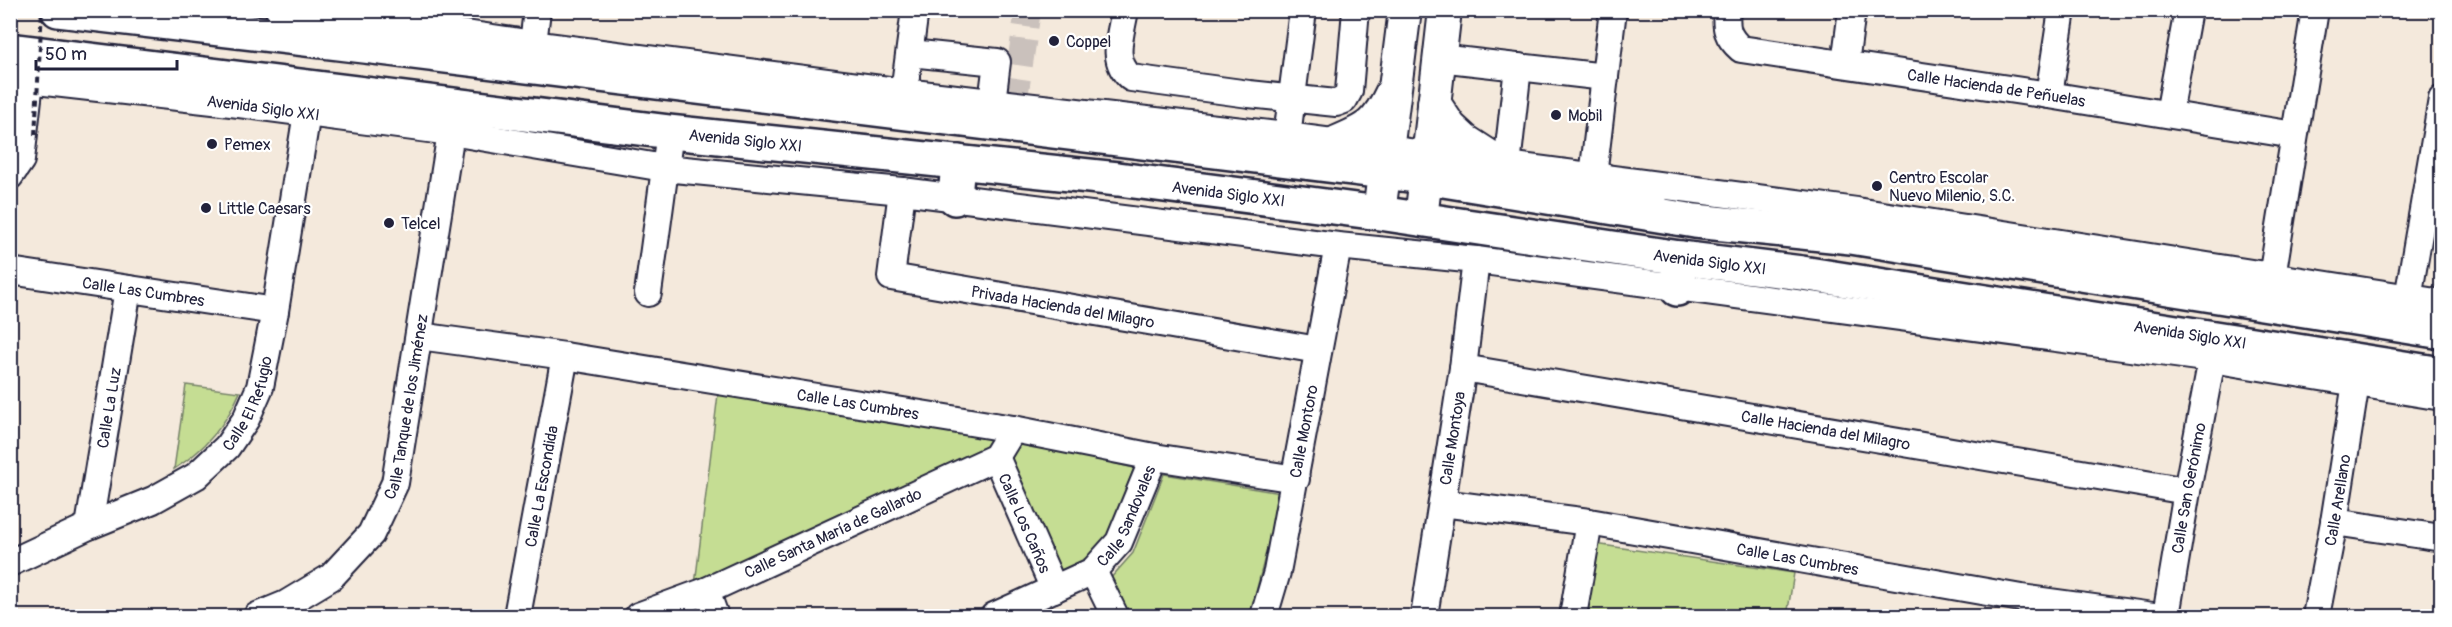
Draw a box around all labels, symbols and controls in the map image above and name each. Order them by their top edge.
place label: Coppel [1066,32,1111,52]
scale bar [36,33,177,71]
marker: Coppel [1047,34,1061,48]
text: 50 m [45,43,87,66]
street label: Calle Hacienda de Peñuelas [1906,65,2087,112]
street label: Avenida Siglo XXI [206,91,321,126]
place label: Mobil [1568,106,1603,126]
marker: Mobil [1549,108,1563,122]
street label: Avenida Siglo XXI [688,125,803,157]
place label: Pemex [224,135,271,155]
marker: Pemex [205,137,219,151]
place label: Centro Escolar Nuevo Milenio, S.C. [1889,168,2015,206]
street label: Avenida Siglo XXI [1171,177,1286,212]
marker: Centro Escolar Nuevo Milenio, S.C. [1870,179,1884,193]
place label: Little Caesars [218,199,311,219]
marker: Little Caesars [199,201,213,215]
place label: Telcel [401,214,440,234]
marker: Telcel [382,216,396,230]
street label: Avenida Siglo XXI [1652,245,1767,280]
street label: Calle Las Cumbres [81,273,206,311]
street label: Privada Hacienda del Milagro [969,282,1156,333]
street label: Calle Tanque de los Jiménez [380,313,433,503]
street label: Avenida Siglo XXI [2132,317,2248,354]
street label: Calle El Refugio [218,354,277,455]
street label: Calle La Luz [93,366,126,450]
street label: Calle Montoro [1286,383,1323,480]
street label: Calle Las Cumbres [795,385,920,424]
street label: Calle Montoya [1436,390,1470,487]
street label: Calle Hacienda del Milagro [1740,406,1912,455]
street label: Calle San Gerónimo [2168,421,2211,555]
street label: Calle La Escondida [521,424,563,549]
street label: Calle Arellano [2321,452,2356,548]
street label: Calle Sandovales [1093,463,1160,571]
street label: Calle Los Caños [993,470,1055,576]
street label: Calle Santa María de Gallardo [741,484,925,583]
street label: Calle Las Cumbres [1735,539,1860,580]

